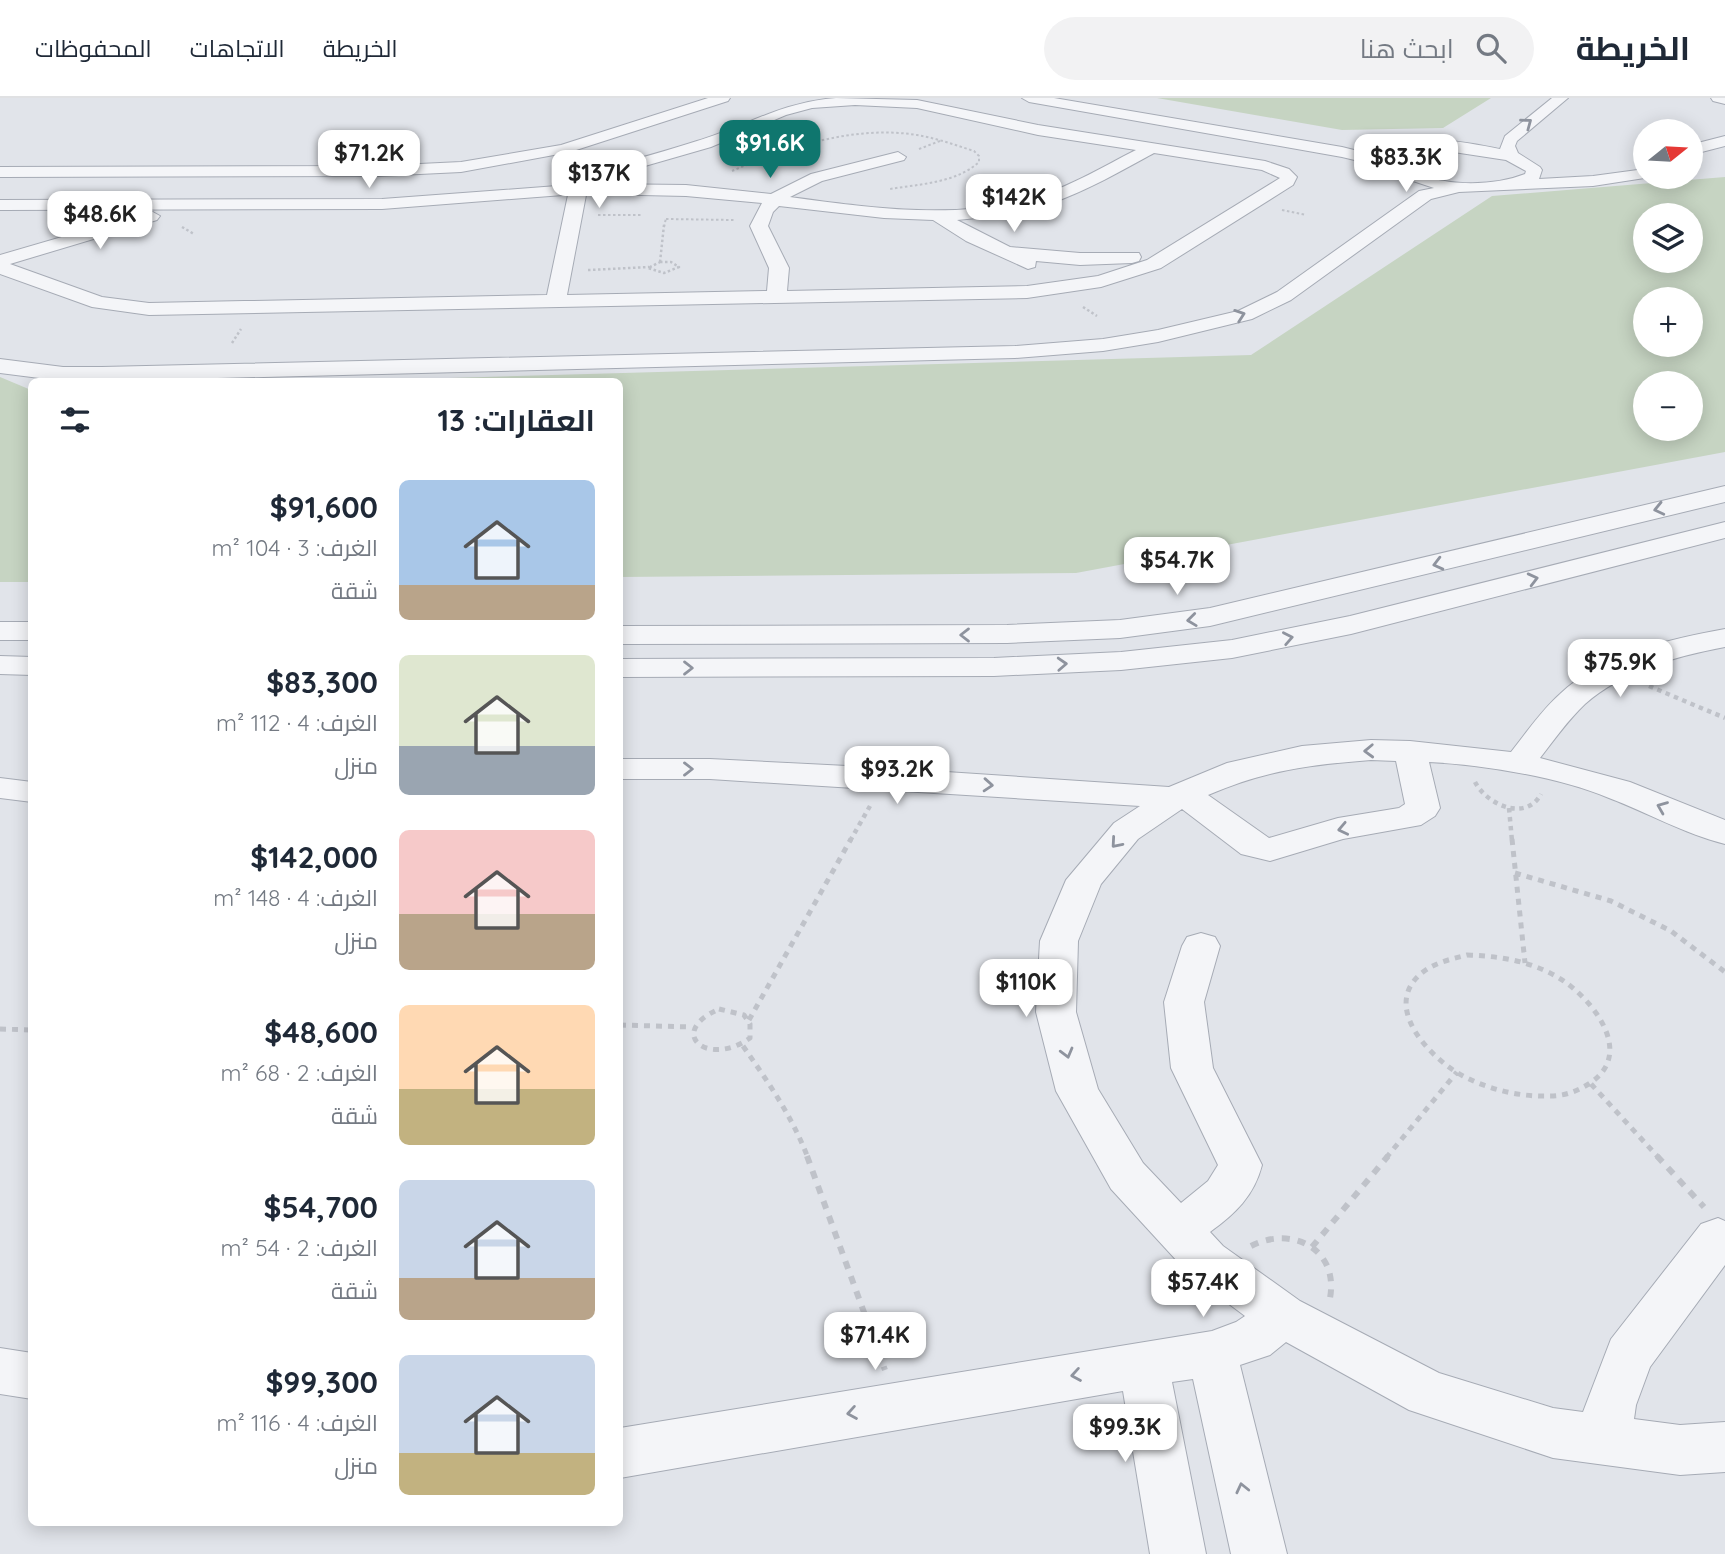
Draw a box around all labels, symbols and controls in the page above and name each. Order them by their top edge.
search box [1044,17,1534,80]
text: الخريطة [1576,27,1690,68]
icon: search [1472,29,1510,67]
text: ابحث هنا [1360,32,1454,65]
text: المحفوظات [35,33,152,63]
text: الاتجاهات [190,33,285,63]
text: الخريطة [323,33,398,63]
one-way arrow [1519,119,1532,132]
north arrow [1633,119,1703,189]
map controls [1633,119,1703,441]
pin: $91.6K [713,120,827,180]
text: $91.6K [735,128,805,157]
pin: $71.2K [312,130,426,190]
pin: $83.3K [1349,134,1463,194]
text: $71.2K [334,138,404,167]
text: $83.3K [1370,142,1442,171]
pin: $137K [550,150,648,210]
text: $137K [568,158,630,187]
pin: $142K [965,174,1063,234]
text: $142K [982,182,1046,211]
pin: $48.6K [43,192,157,251]
text: $48.6K [63,199,137,228]
button: layers [1633,203,1703,273]
button: + [1633,287,1703,357]
one-way arrow [1233,309,1245,324]
button: − [1633,371,1703,441]
icon: filters [56,401,94,439]
text: العقارات: 13 [437,401,595,439]
text: $91,600 [270,488,378,526]
one-way arrow [1653,501,1665,516]
icon: home [455,508,539,592]
text: الغرف: 3 · 104 m² [212,533,378,562]
pin: $54.7K [1120,538,1234,597]
text: $54.7K [1140,545,1214,574]
one-way arrow [1432,556,1444,570]
one-way arrow [1527,573,1539,587]
text: شقة [331,576,378,605]
one-way arrow [1186,612,1198,627]
one-way arrow [959,627,970,643]
one-way arrow [1282,631,1294,646]
pin: $75.9K [1563,640,1677,699]
text: $75.9K [1584,647,1656,676]
one-way arrow [1057,656,1068,671]
one-way arrow [683,660,693,676]
text: $83,300 [266,663,378,701]
icon: home [455,683,539,767]
text: الغرف: 4 · 112 m² [216,708,378,737]
one-way arrow [1363,743,1374,758]
pin: $93.2K [840,746,954,806]
text: منزل [334,751,378,780]
text: $93.2K [860,754,934,783]
one-way arrow [683,761,693,777]
one-way arrow [983,777,994,792]
one-way arrow [1657,801,1669,815]
one-way arrow [1337,820,1349,835]
one-way arrow [1112,835,1124,848]
text: $142,000 [250,838,378,876]
icon: home [455,858,539,942]
text: الغرف: 4 · 148 m² [213,883,378,912]
text: منزل [334,926,378,955]
pin: $110K [977,960,1075,1019]
text: $110K [996,967,1056,996]
text: $48,600 [264,1013,378,1051]
icon: home [455,1033,539,1117]
one-way arrow [1059,1046,1073,1058]
text: الغرف: 2 · 68 m² [220,1058,378,1087]
text: شقة [331,1101,378,1130]
text: $54,700 [264,1188,378,1226]
icon: home [455,1208,539,1292]
text: الغرف: 2 · 54 m² [221,1233,378,1262]
pin: $57.4K [1146,1260,1260,1319]
text: $57.4K [1167,1267,1239,1296]
text: شقة [331,1276,378,1305]
pin: $71.4K [818,1312,932,1372]
text: $71.4K [840,1320,910,1349]
text: $99,300 [265,1363,378,1401]
one-way arrow [1070,1367,1082,1382]
icon: home [455,1383,539,1467]
pin: $99.3K [1068,1404,1182,1464]
one-way arrow [846,1405,858,1420]
text: الغرف: 4 · 116 m² [216,1408,378,1437]
text: $99.3K [1089,1412,1161,1441]
text: منزل [334,1451,378,1480]
one-way arrow [1236,1482,1251,1494]

